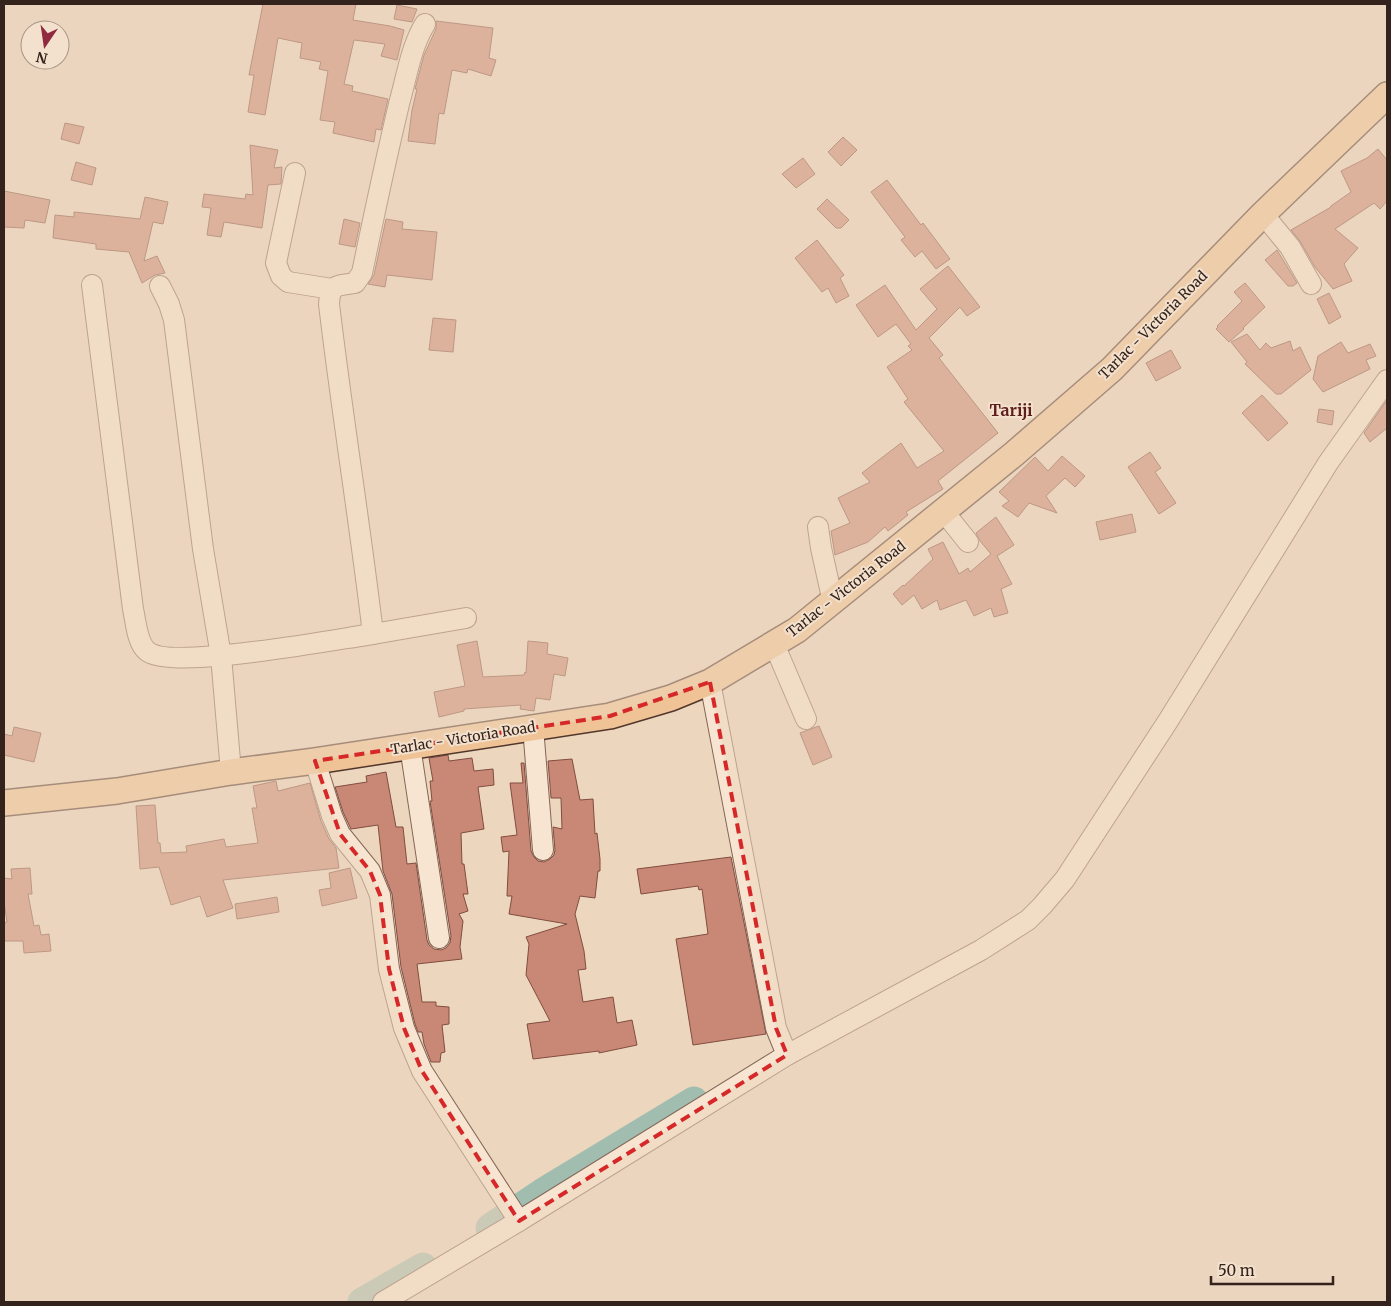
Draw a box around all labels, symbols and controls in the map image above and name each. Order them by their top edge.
north arrow [20,20,70,70]
text: N [35,48,49,68]
street label: Tarlac - Victoria Road [1095,266,1212,383]
district label: Tariji [989,400,1033,420]
street label: Tarlac - Victoria Road [783,537,910,641]
street label: Tarlac - Victoria Road [389,718,537,758]
scale bar [1211,1254,1334,1286]
text: 50 m [1218,1261,1255,1280]

